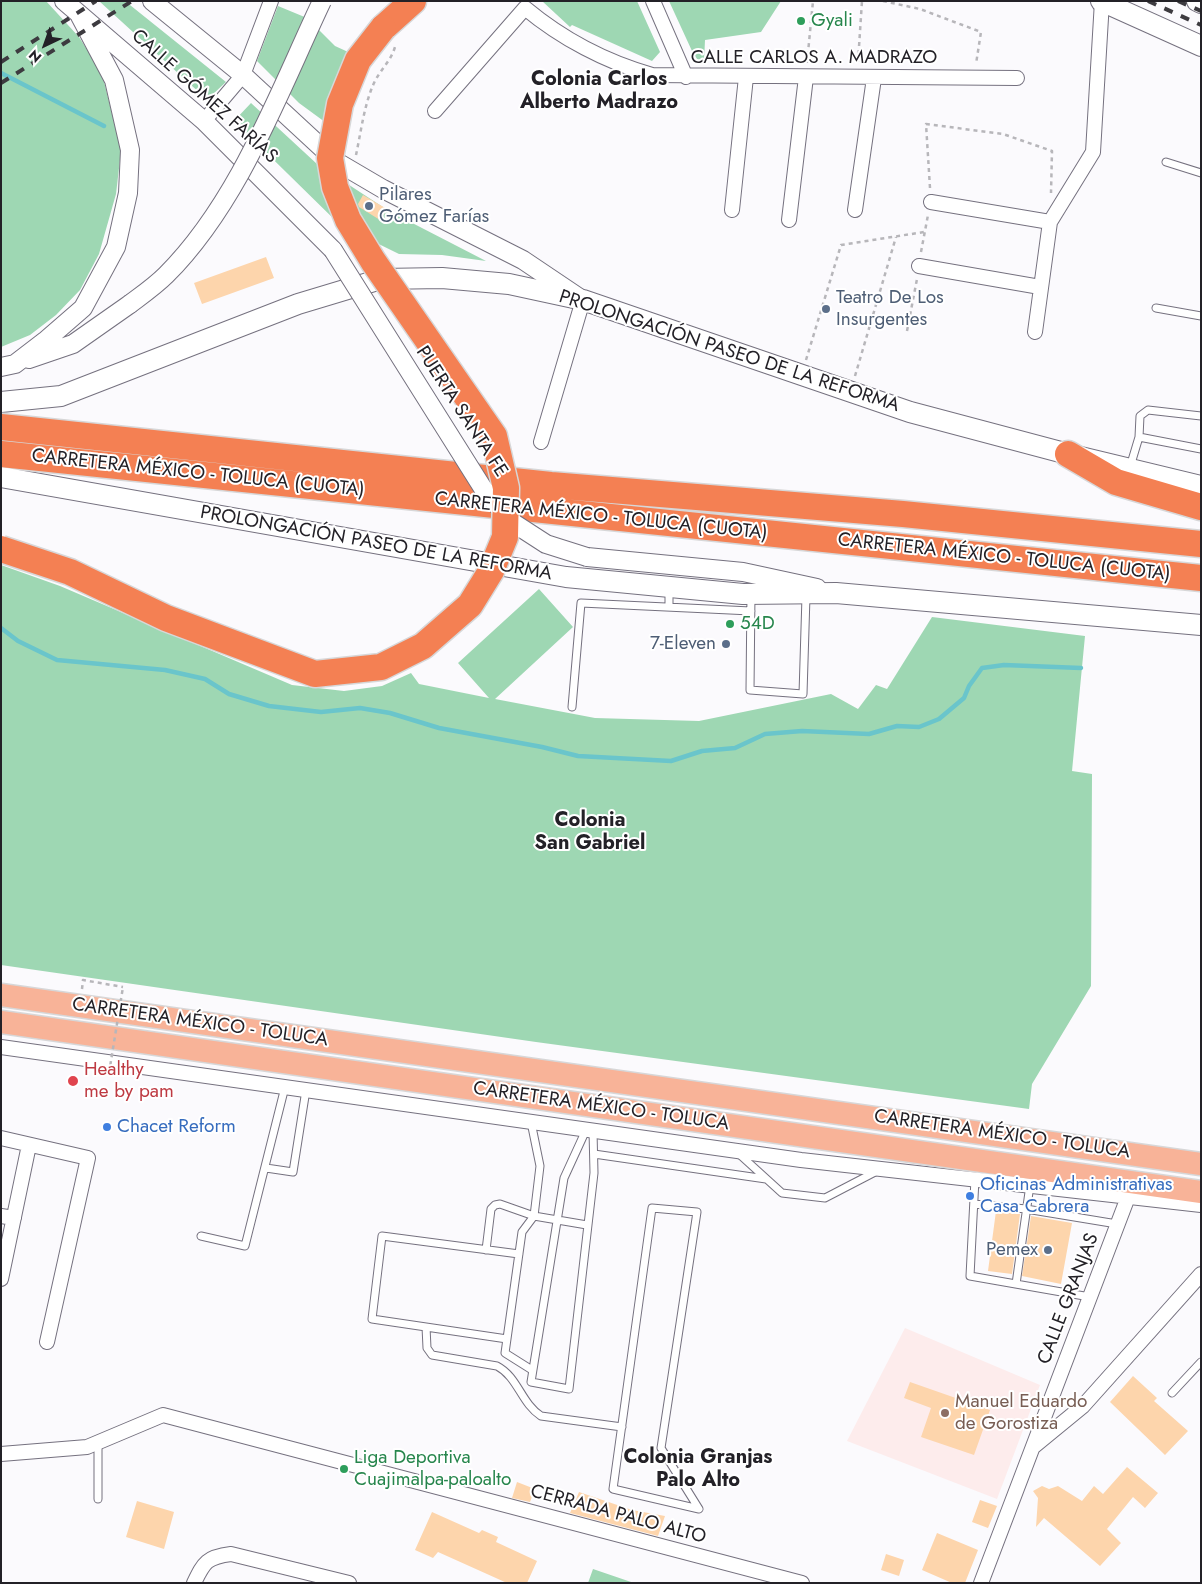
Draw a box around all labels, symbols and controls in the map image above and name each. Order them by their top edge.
place label: Gyali [811,10,853,32]
marker: Gyali [795,15,807,27]
north arrow [20,20,70,70]
street label: CALLE GÓMEZ FARÍAS [126,25,282,169]
text: N [24,45,46,67]
street label: CALLE CARLOS A. MADRAZO [691,47,937,69]
district label: Colonia Carlos Alberto Madrazo [520,68,678,115]
place label: Pilares Gómez Farías [379,184,489,228]
marker: Pilares Gómez Farías [363,200,375,212]
street label: PROLONGACIÓN PASEO DE LA REFORMA [556,286,902,418]
place label: Teatro De Los Insurgentes [836,287,944,331]
marker: Teatro De Los Insurgentes [820,303,832,315]
street label: PUERTA SANTA FE [410,342,512,482]
street label: CARRETERA MÉXICO - TOLUCA (CUOTA) [30,445,366,503]
street label: CARRETERA MÉXICO - TOLUCA (CUOTA) [433,488,769,546]
street label: PROLONGACIÓN PASEO DE LA REFORMA [198,502,554,586]
street label: CARRETERA MÉXICO - TOLUCA (CUOTA) [836,529,1172,587]
place label: 54D [740,613,775,635]
marker: 54D [724,618,736,630]
place label: 7-Eleven [650,633,716,655]
marker: 7-Eleven [720,638,732,650]
district label: Colonia San Gabriel [535,809,645,856]
street label: CARRETERA MÉXICO - TOLUCA [71,994,329,1052]
place label: Healthy me by pam [84,1059,174,1103]
marker: Healthy me by pam [66,1074,80,1088]
street label: CARRETERA MÉXICO - TOLUCA [472,1078,730,1136]
street label: CARRETERA MÉXICO - TOLUCA [873,1106,1131,1164]
place label: Chacet Reform [117,1116,236,1138]
marker: Chacet Reform [101,1121,113,1133]
place label: Oficinas Administrativas Casa Cabrera [980,1174,1172,1218]
marker: Oficinas Administrativas Casa Cabrera [964,1190,976,1202]
street label: CALLE GRANJAS [1034,1230,1104,1368]
place label: Pemex [986,1239,1038,1261]
marker: Pemex [1042,1244,1054,1256]
place label: Manuel Eduardo de Gorostiza [955,1391,1087,1435]
marker: Manuel Eduardo de Gorostiza [939,1407,951,1419]
district label: Colonia Granjas Palo Alto [624,1446,772,1493]
place label: Liga Deportiva Cuajimalpa-paloalto [354,1447,511,1491]
marker: Liga Deportiva Cuajimalpa-paloalto [338,1463,350,1475]
street label: CERRADA PALO ALTO [528,1481,708,1549]

